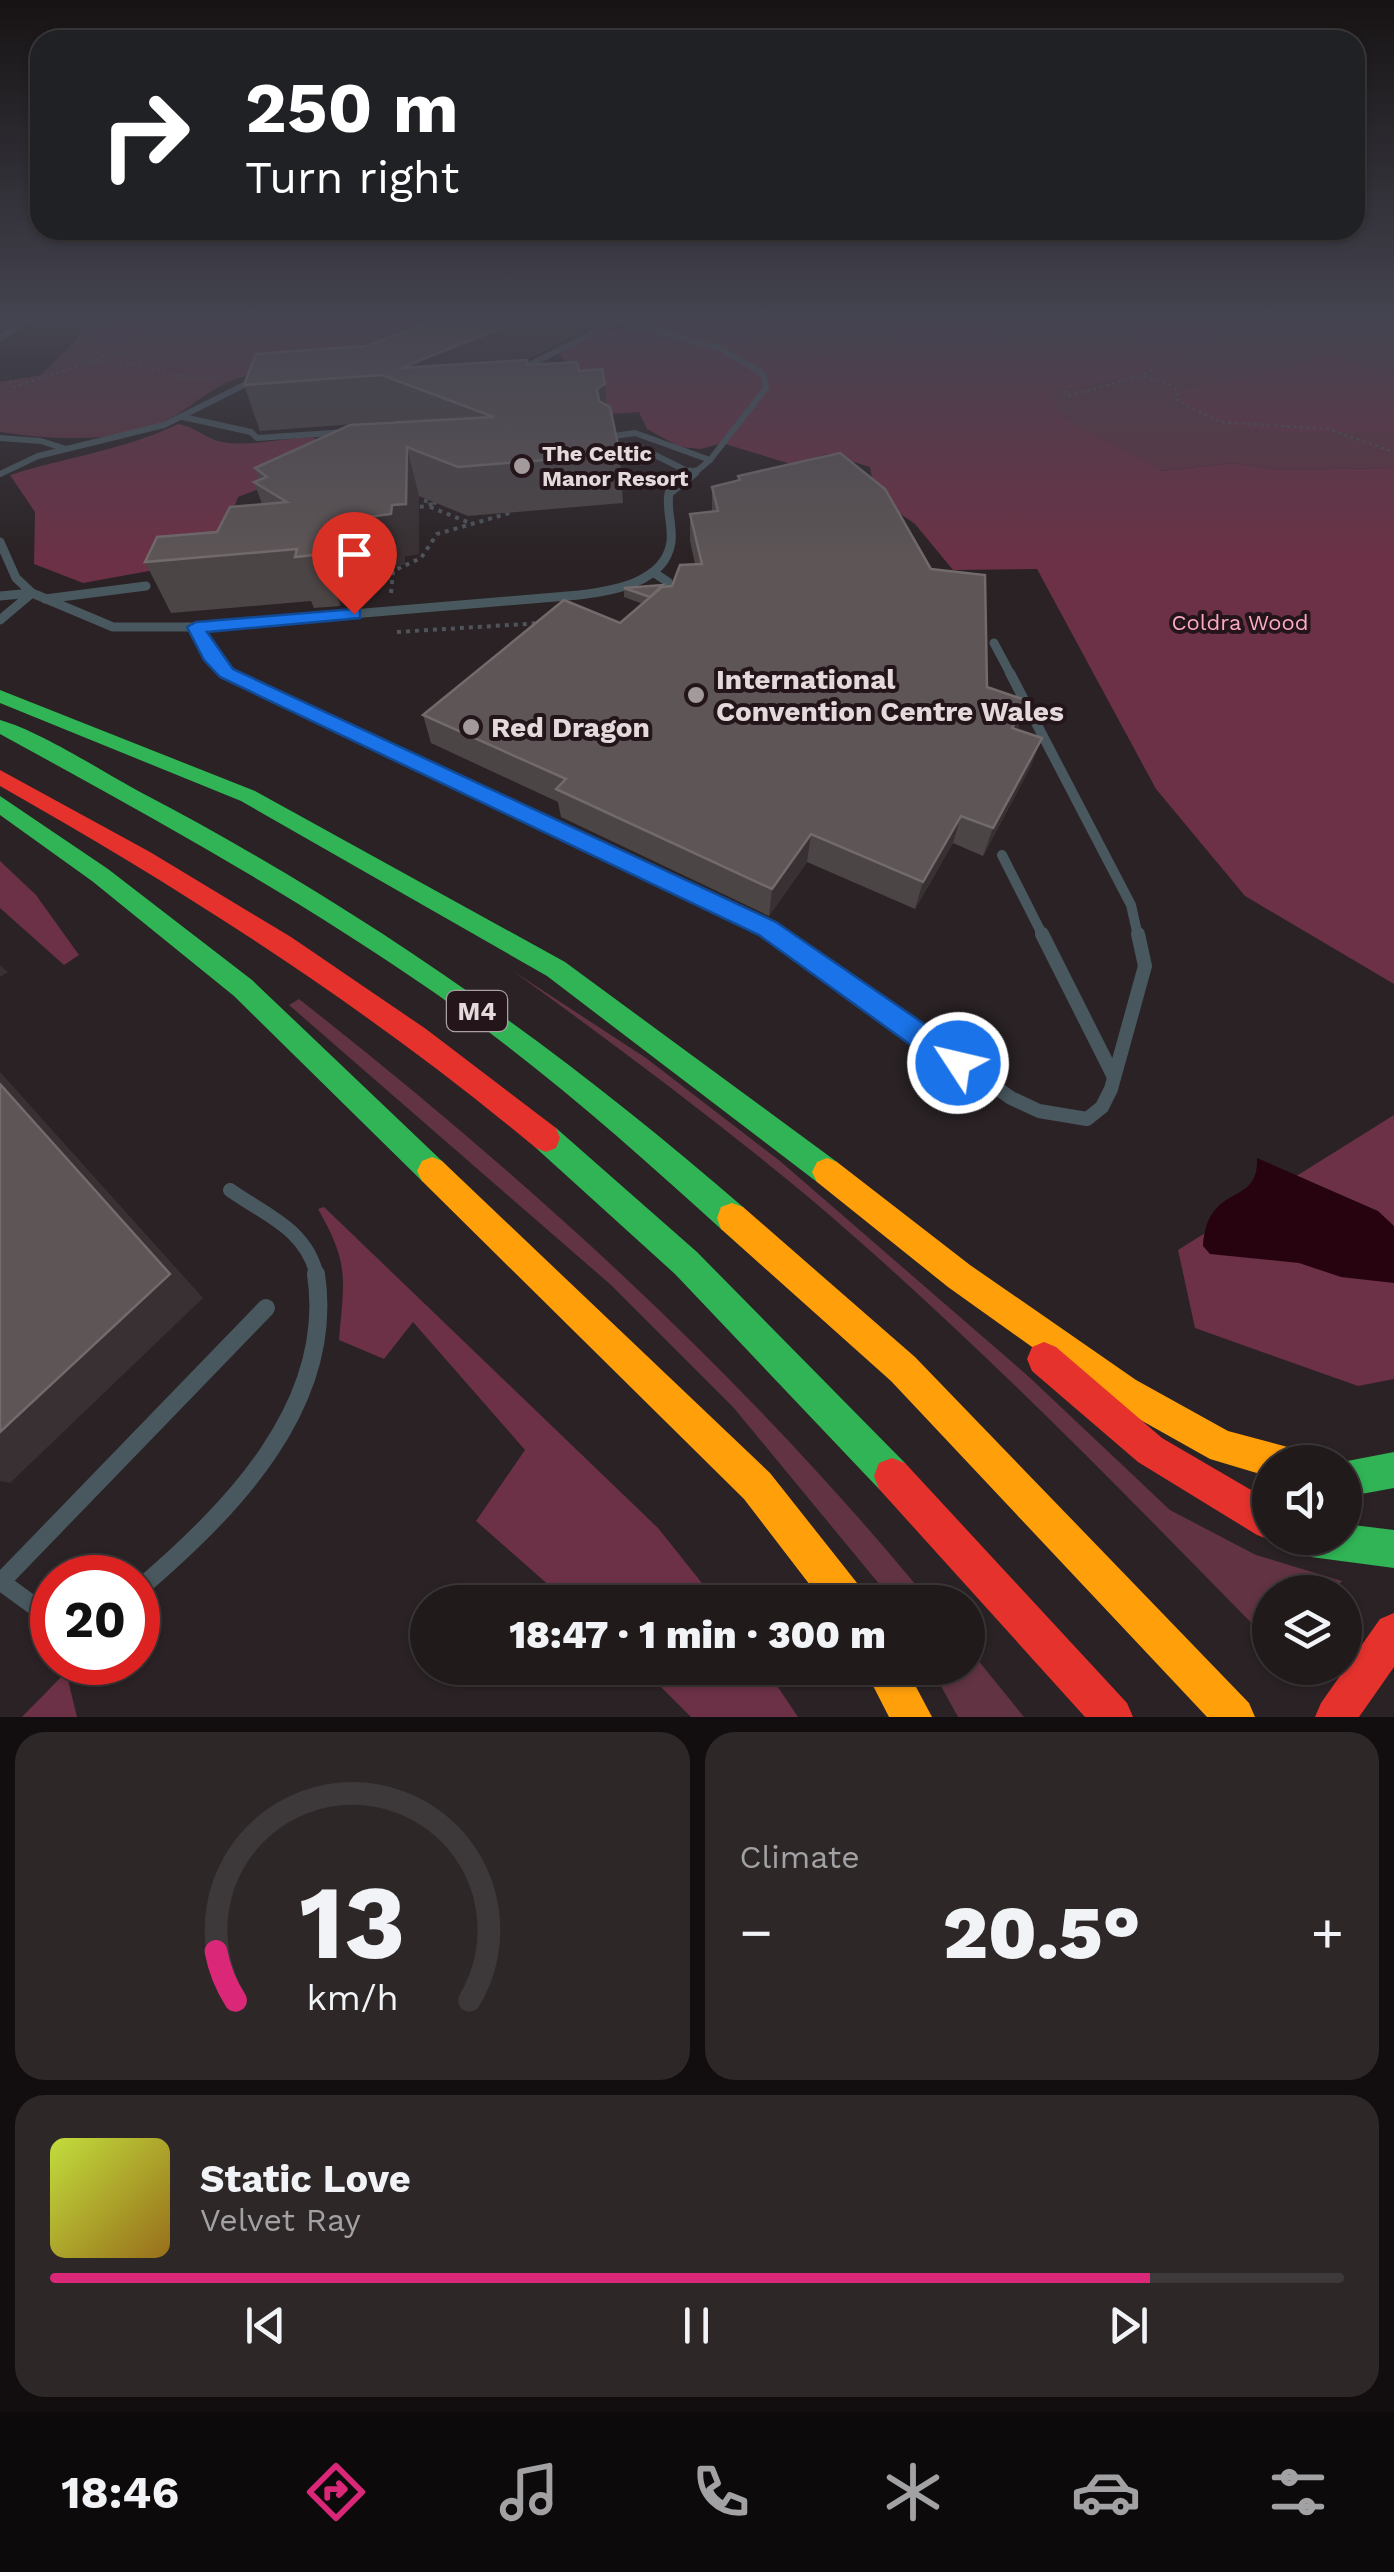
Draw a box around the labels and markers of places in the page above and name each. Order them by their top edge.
place label: The Celtic Manor Resort [542,441,689,491]
marker: The Celtic Manor Resort [511,455,533,477]
pin [312,512,397,615]
place label: International Convention Centre Wales [716,663,1064,728]
marker: International Convention Centre Wales [685,684,707,706]
place label: Red Dragon [491,711,650,744]
marker: Red Dragon [460,716,482,738]

